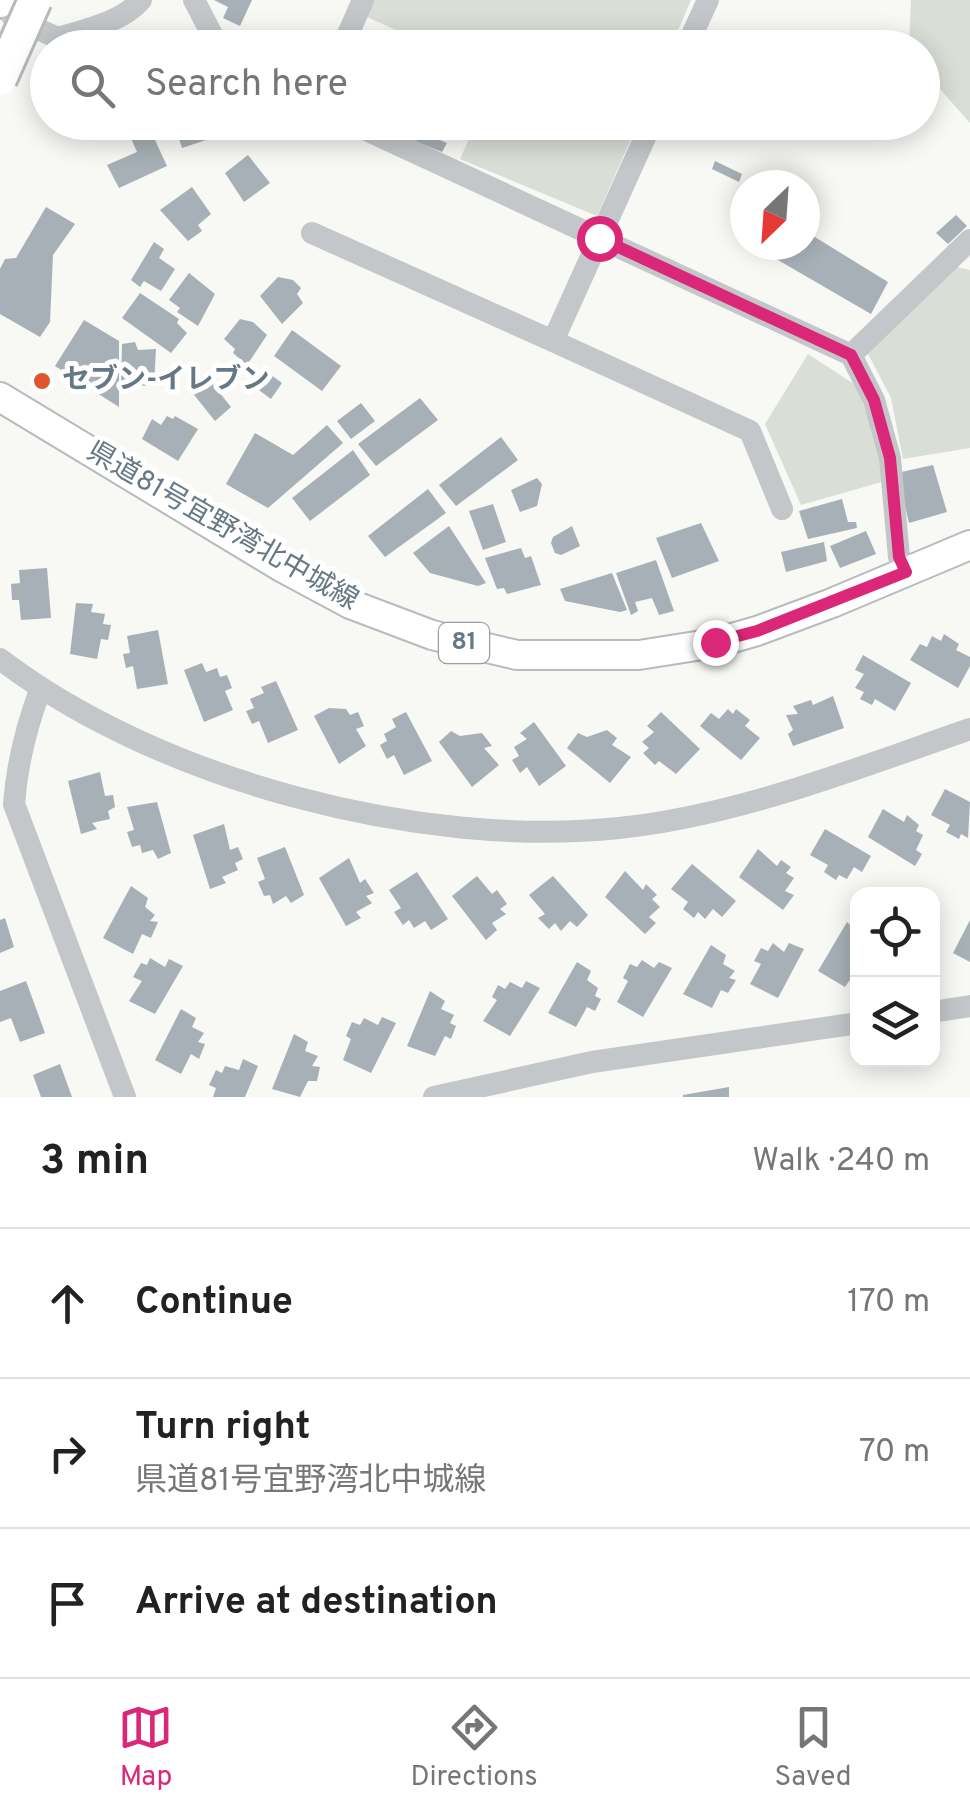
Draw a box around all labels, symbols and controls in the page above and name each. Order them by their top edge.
search box [30,30,940,140]
icon: search [65,58,120,113]
text: Search here [145,61,348,110]
north arrow [730,170,820,260]
route start [577,216,623,262]
place label: セブン-イレブン [62,363,270,399]
marker: セブン-イレブン [31,370,53,392]
street label: 県道81号宜野湾北中城線 [80,435,364,619]
route end [693,620,739,666]
road number: 81 [439,623,489,663]
map controls [850,887,940,1067]
button: locate [850,887,940,977]
button: layers [850,977,940,1067]
text: 3 min [40,1136,149,1189]
text: Walk · 240 m [752,1142,930,1182]
icon: ahead [40,1276,95,1331]
text: Continue [135,1279,293,1328]
text: 170 m [847,1283,930,1323]
text: Turn right [135,1404,310,1453]
icon: right [40,1426,95,1481]
text: 70 m [859,1433,930,1473]
text: 県道81号宜野湾北中城線 [135,1462,486,1502]
icon: arrive [40,1576,95,1631]
text: Arrive at destination [135,1579,498,1628]
tab: Map [118,1700,173,1796]
tab: Directions [410,1700,538,1796]
tab: Saved [775,1700,852,1796]

